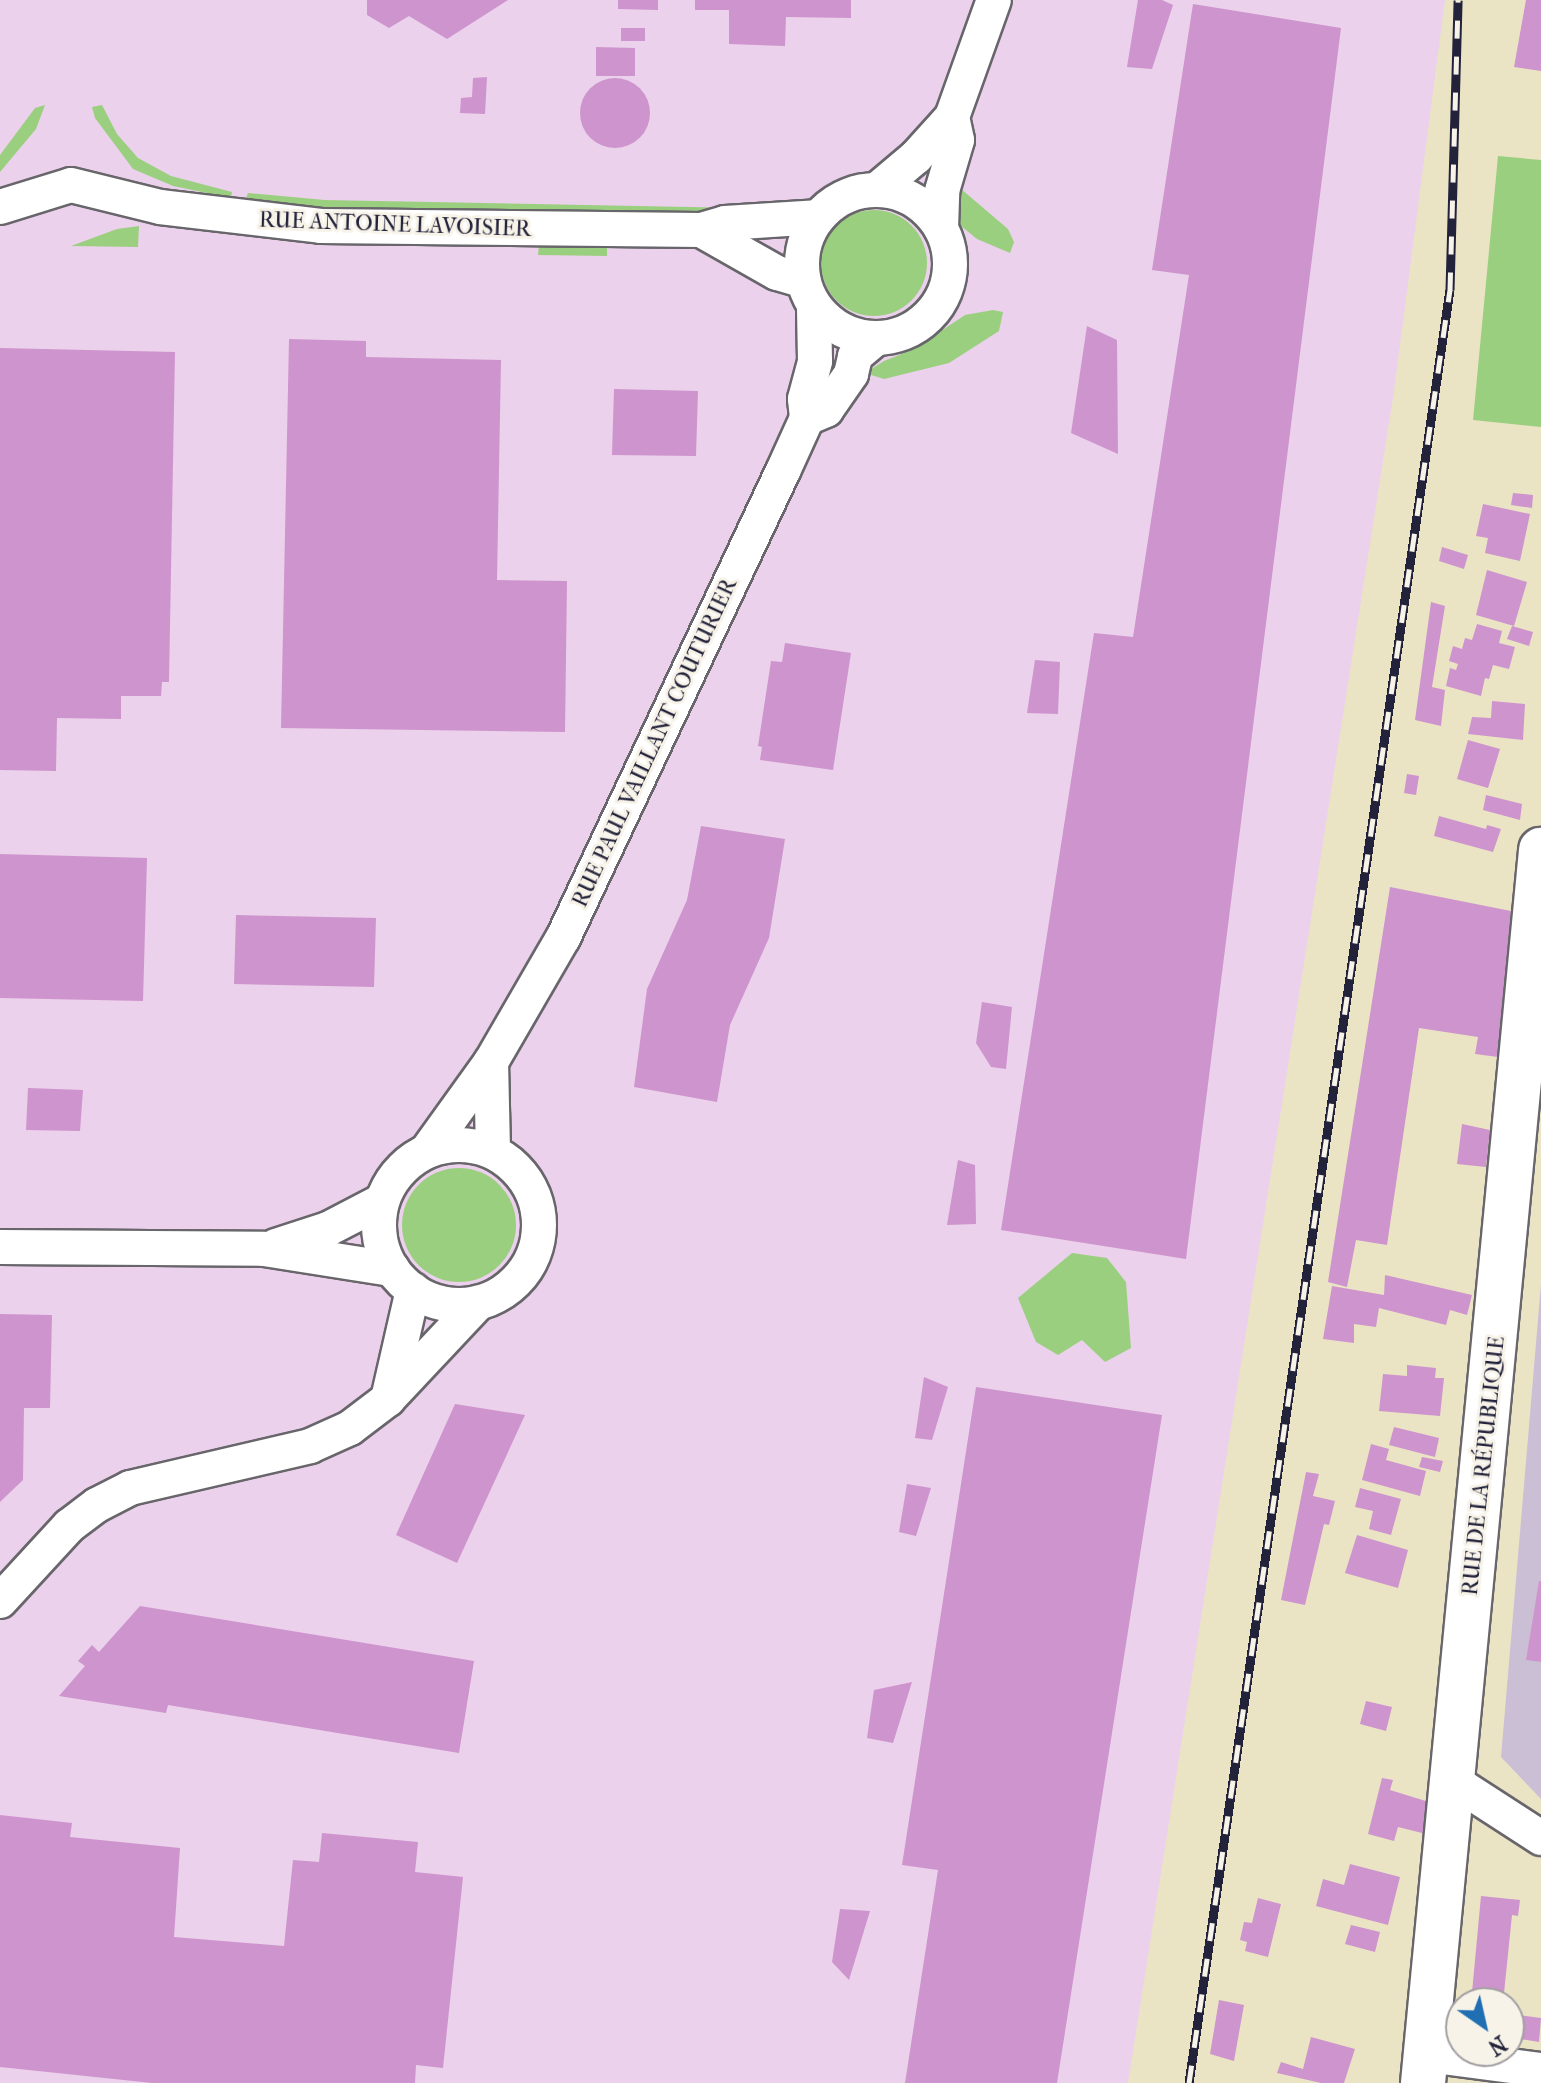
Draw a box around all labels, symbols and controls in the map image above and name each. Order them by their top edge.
street label: RUE ANTOINE LAVOISIER [259,207,531,243]
street label: RUE PAUL VAILLANT COUTURIER [567,574,743,912]
street label: RUE DE LA RÉPUBLIQUE [1457,1335,1511,1597]
north arrow [1445,1987,1525,2067]
text: N [1483,2030,1512,2061]

